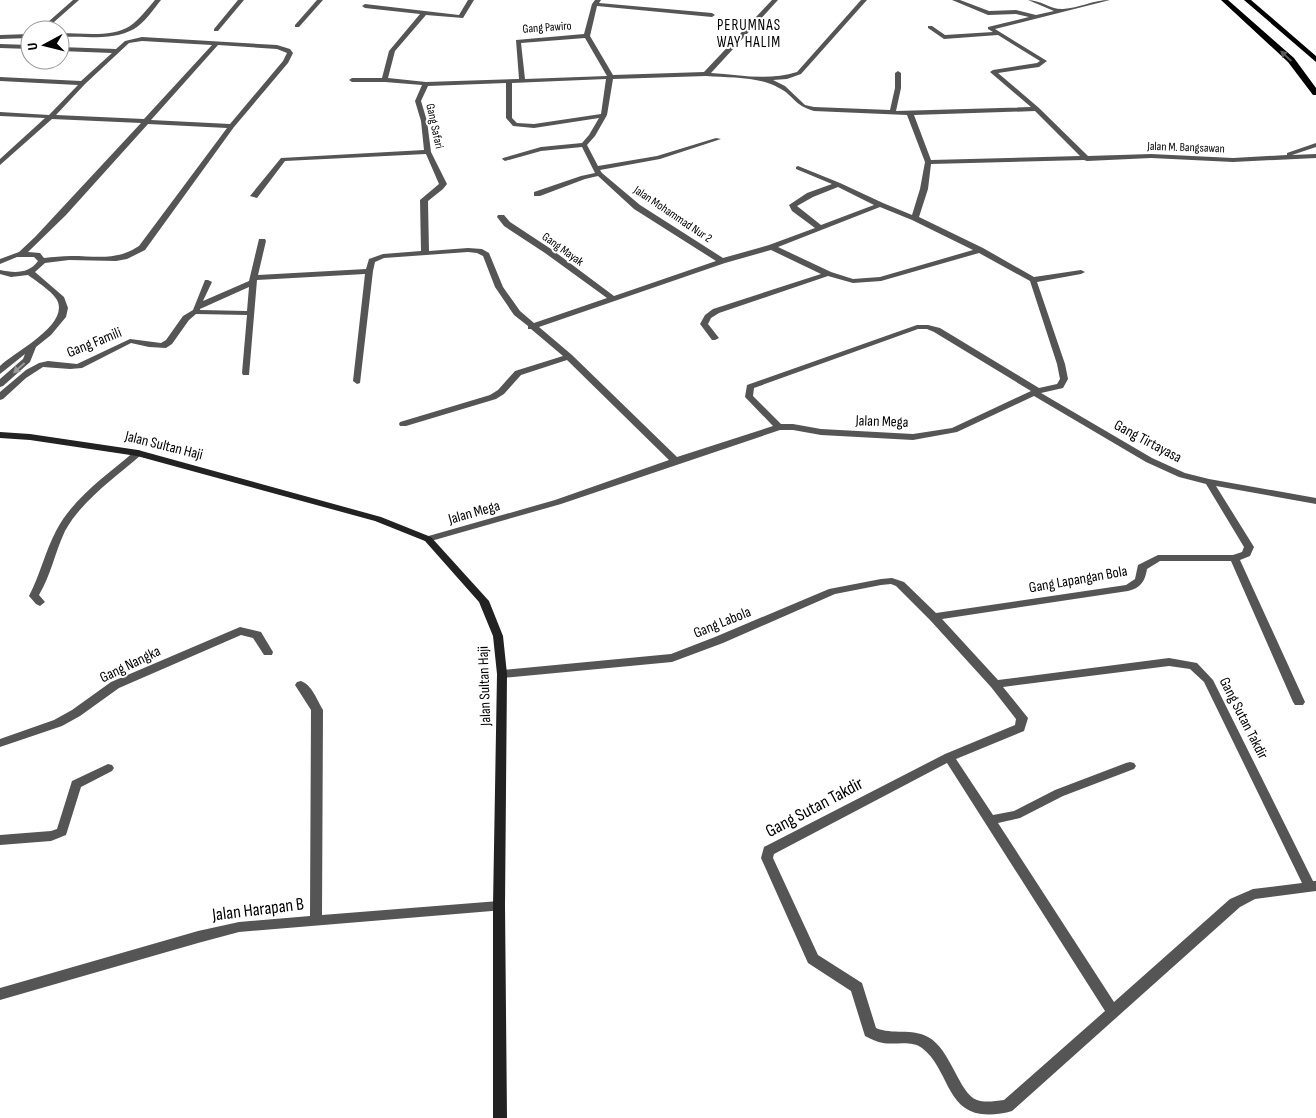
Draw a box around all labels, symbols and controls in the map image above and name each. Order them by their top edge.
district label: PERUMNAS WAY HALIM [717,16,781,52]
street label: Gang Pawiro [522,18,572,37]
north arrow [20,20,70,70]
text: U [24,42,41,51]
one-way arrow [1279,50,1292,61]
street label: Gang Safari [422,102,447,150]
street label: Jalan M. Bangsawan [1146,139,1225,156]
street label: Jalan Mohammad Nur 2 [630,182,715,246]
street label: Gang Mayak [539,229,587,270]
street label: Gang Famili [64,323,125,362]
one-way arrow [13,362,25,374]
street label: Jalan Mega [854,411,909,432]
street label: Gang Tirtayasa [1111,416,1185,467]
street label: Jalan Sultan Haji [122,426,205,464]
street label: Jalan Mega [445,496,502,529]
street label: Gang Lapangan Bola [1027,561,1129,597]
street label: Gang Labola [691,602,754,643]
street label: Gang Nangka [97,641,164,687]
street label: Jalan Sultan Haji [474,646,495,727]
street label: Gang Sutan Takdir [1215,674,1273,763]
street label: Gang Sutan Takdir [762,773,867,842]
street label: Jalan Harapan B [210,893,305,926]

